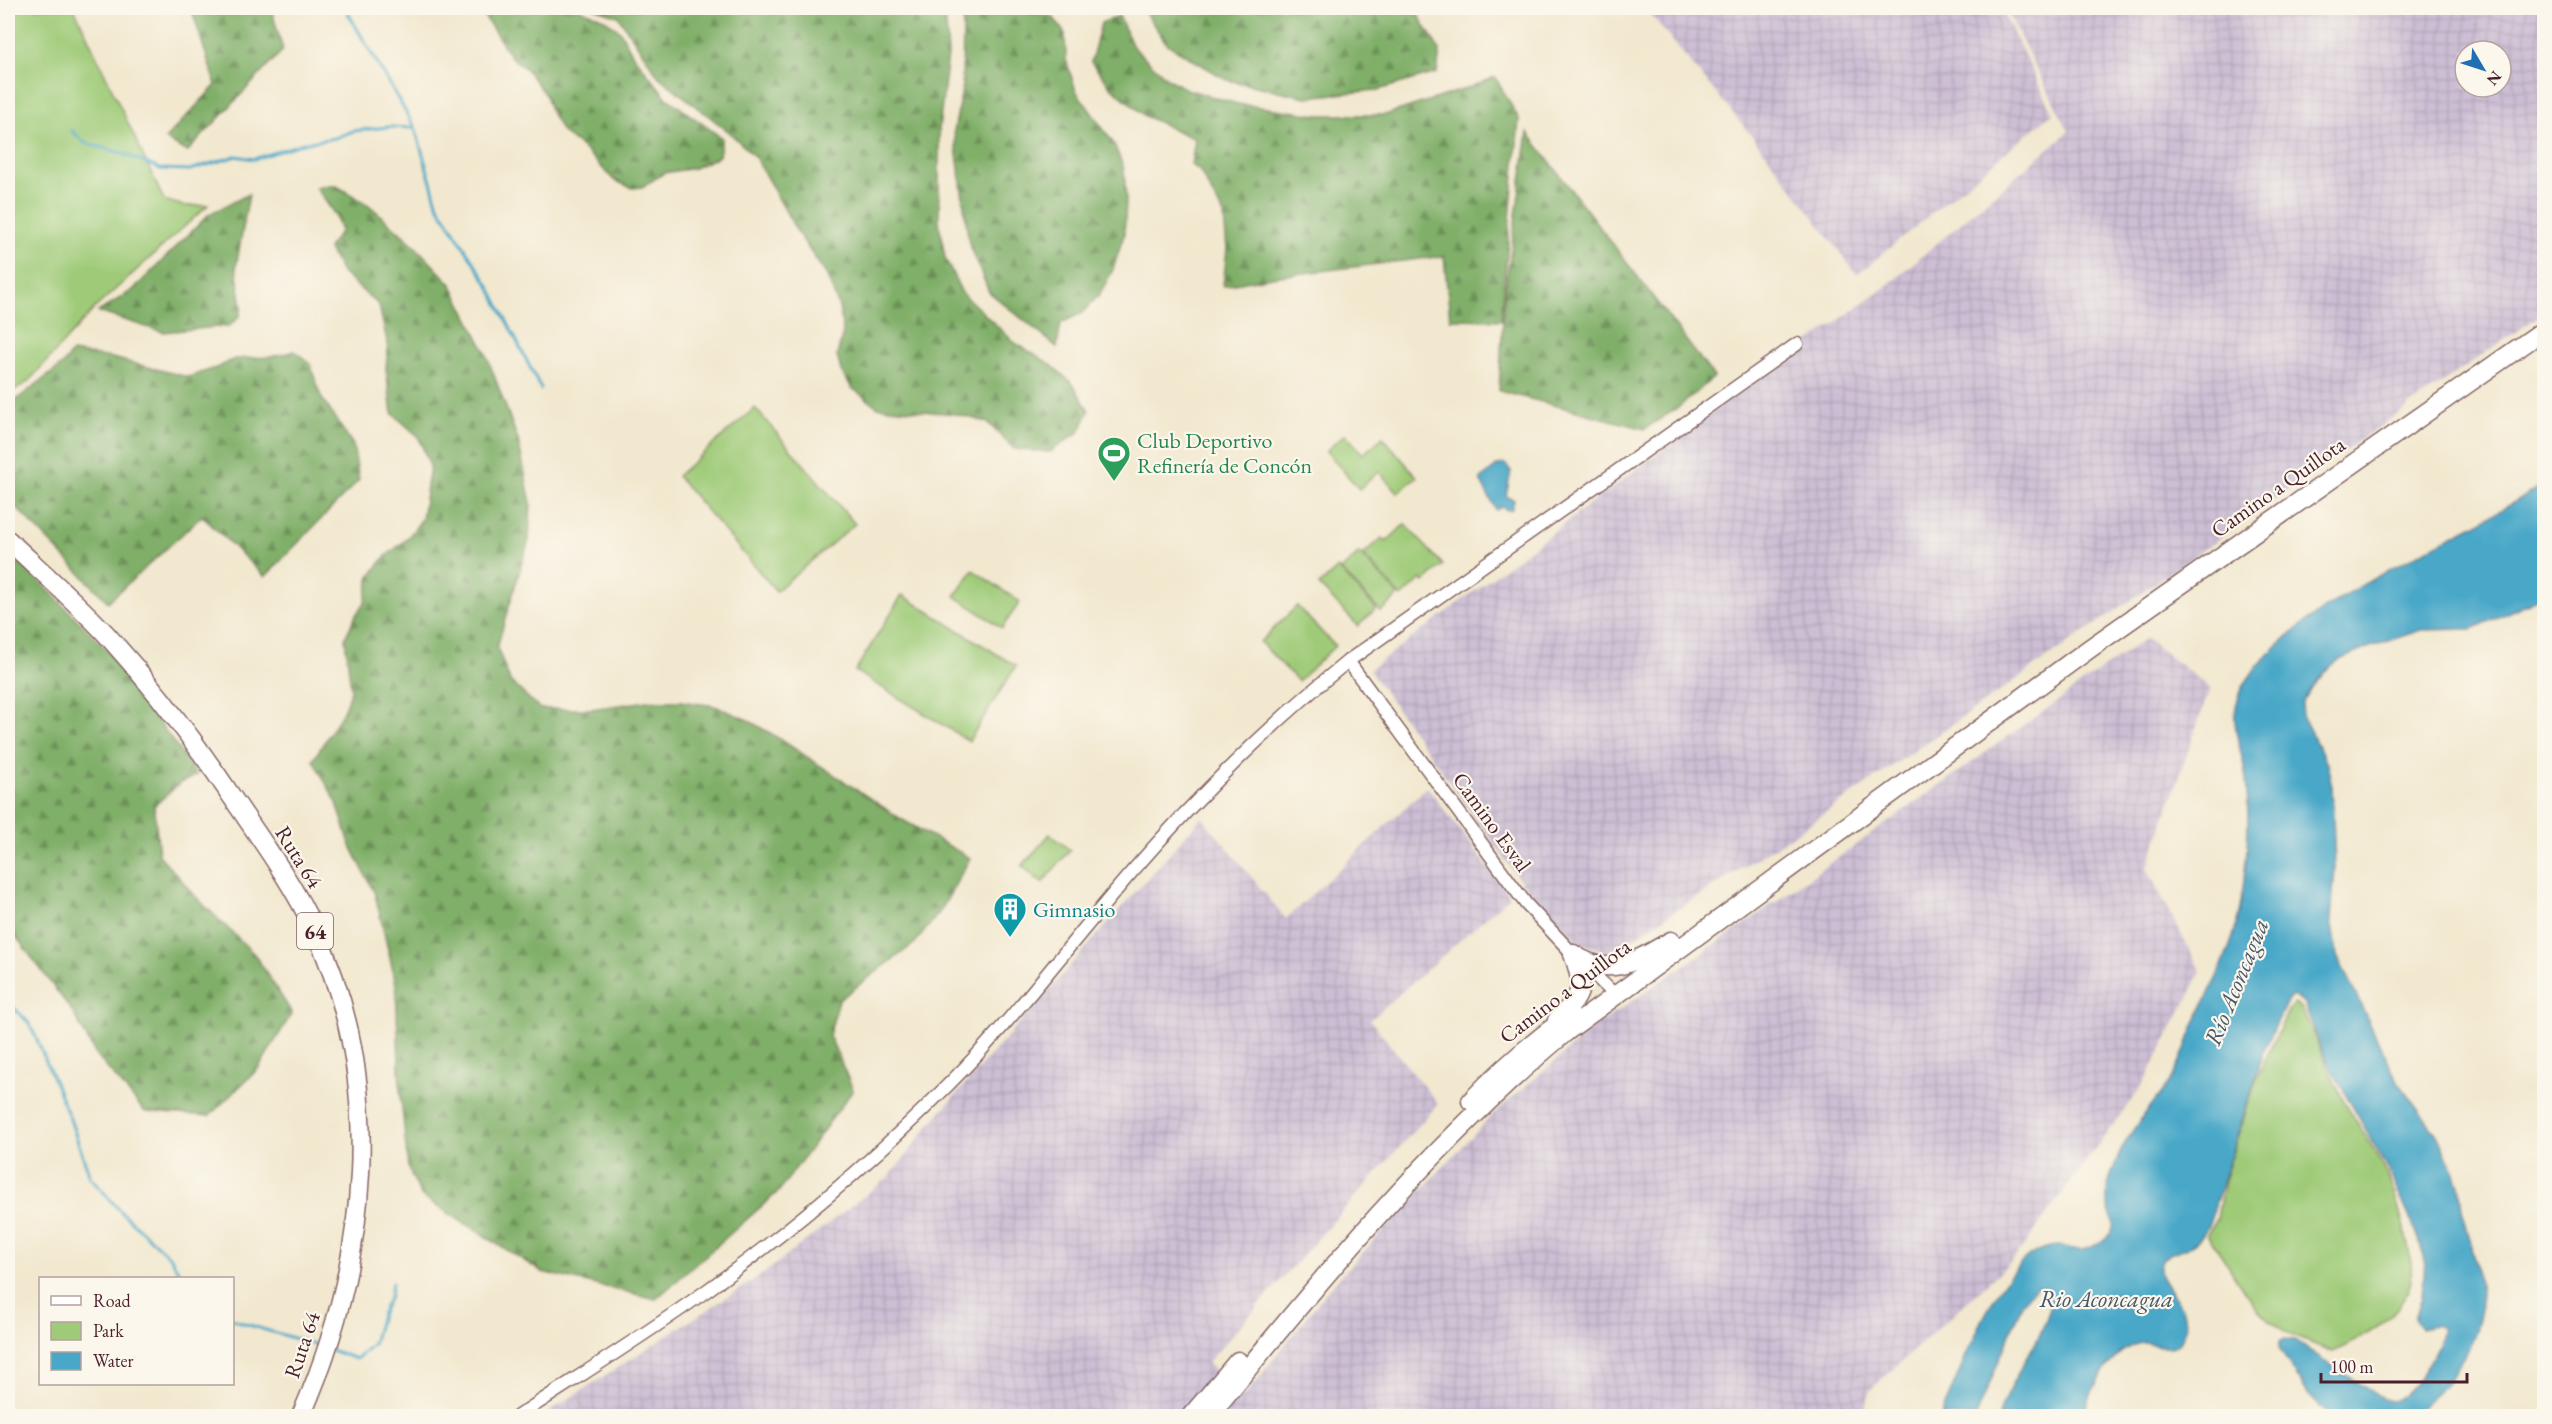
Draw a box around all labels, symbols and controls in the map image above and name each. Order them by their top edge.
north arrow [2453,39,2513,99]
text: N [2482,66,2507,90]
place label: Club Deportivo Refinería de Concón [1137,426,1312,480]
street label: Camino a Quillota [2205,430,2351,544]
sports icon: Club Deportivo Refinería de Concón [1096,435,1132,482]
street label: Camino Esval [1446,766,1538,878]
street label: Ruta 64 [269,820,330,894]
building icon: Gimnasio [992,891,1028,938]
place label: Gimnasio [1033,895,1115,924]
road number: 64 [297,913,333,949]
water label: Río Aconcagua [2197,914,2275,1050]
street label: Camino a Quillota [1493,932,1637,1050]
legend [39,1277,234,1385]
water label: Rio Aconcagua [2039,1283,2173,1314]
text: Road [93,1289,132,1312]
street label: Ruta 64 [277,1307,327,1382]
text: Park [93,1319,124,1342]
scale bar [2321,1346,2466,1384]
text: Water [93,1349,134,1372]
text: 100 m [2330,1355,2374,1378]

